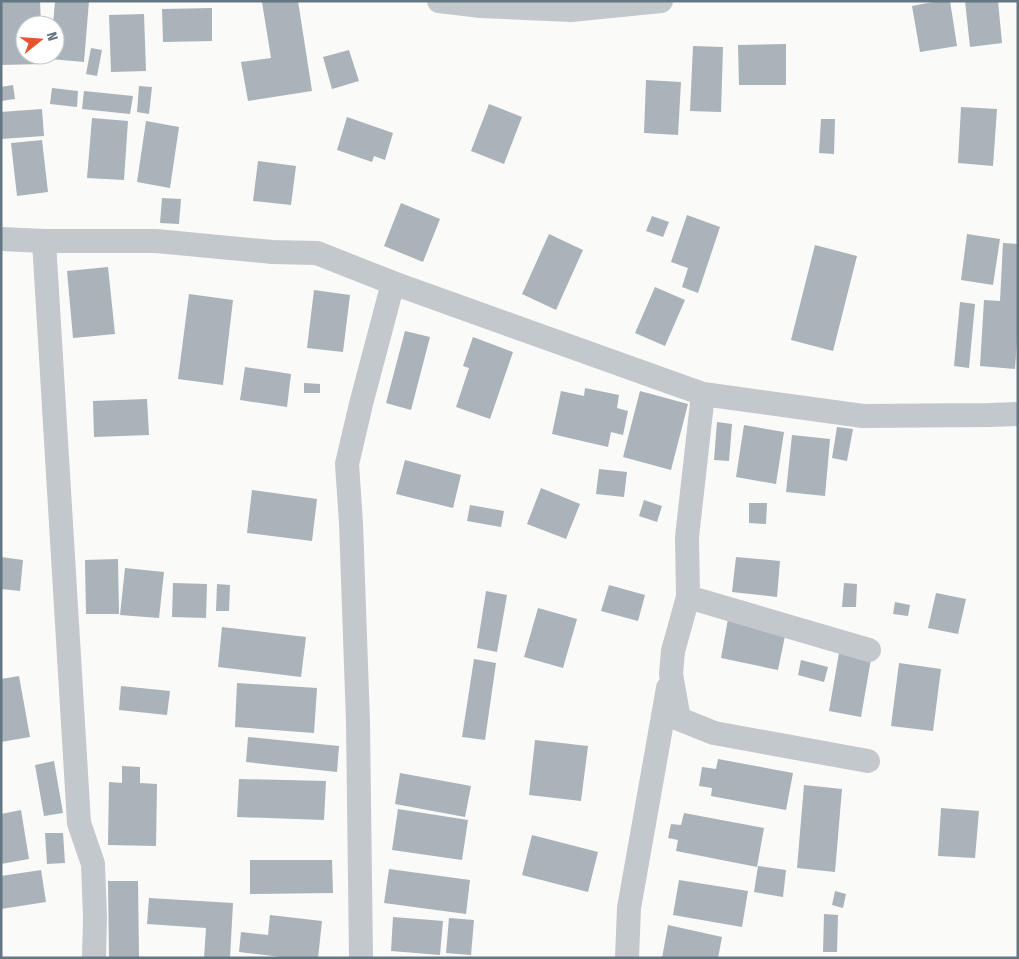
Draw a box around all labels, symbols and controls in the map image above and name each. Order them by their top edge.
north arrow [15,15,65,65]
text: N [43,30,61,43]

